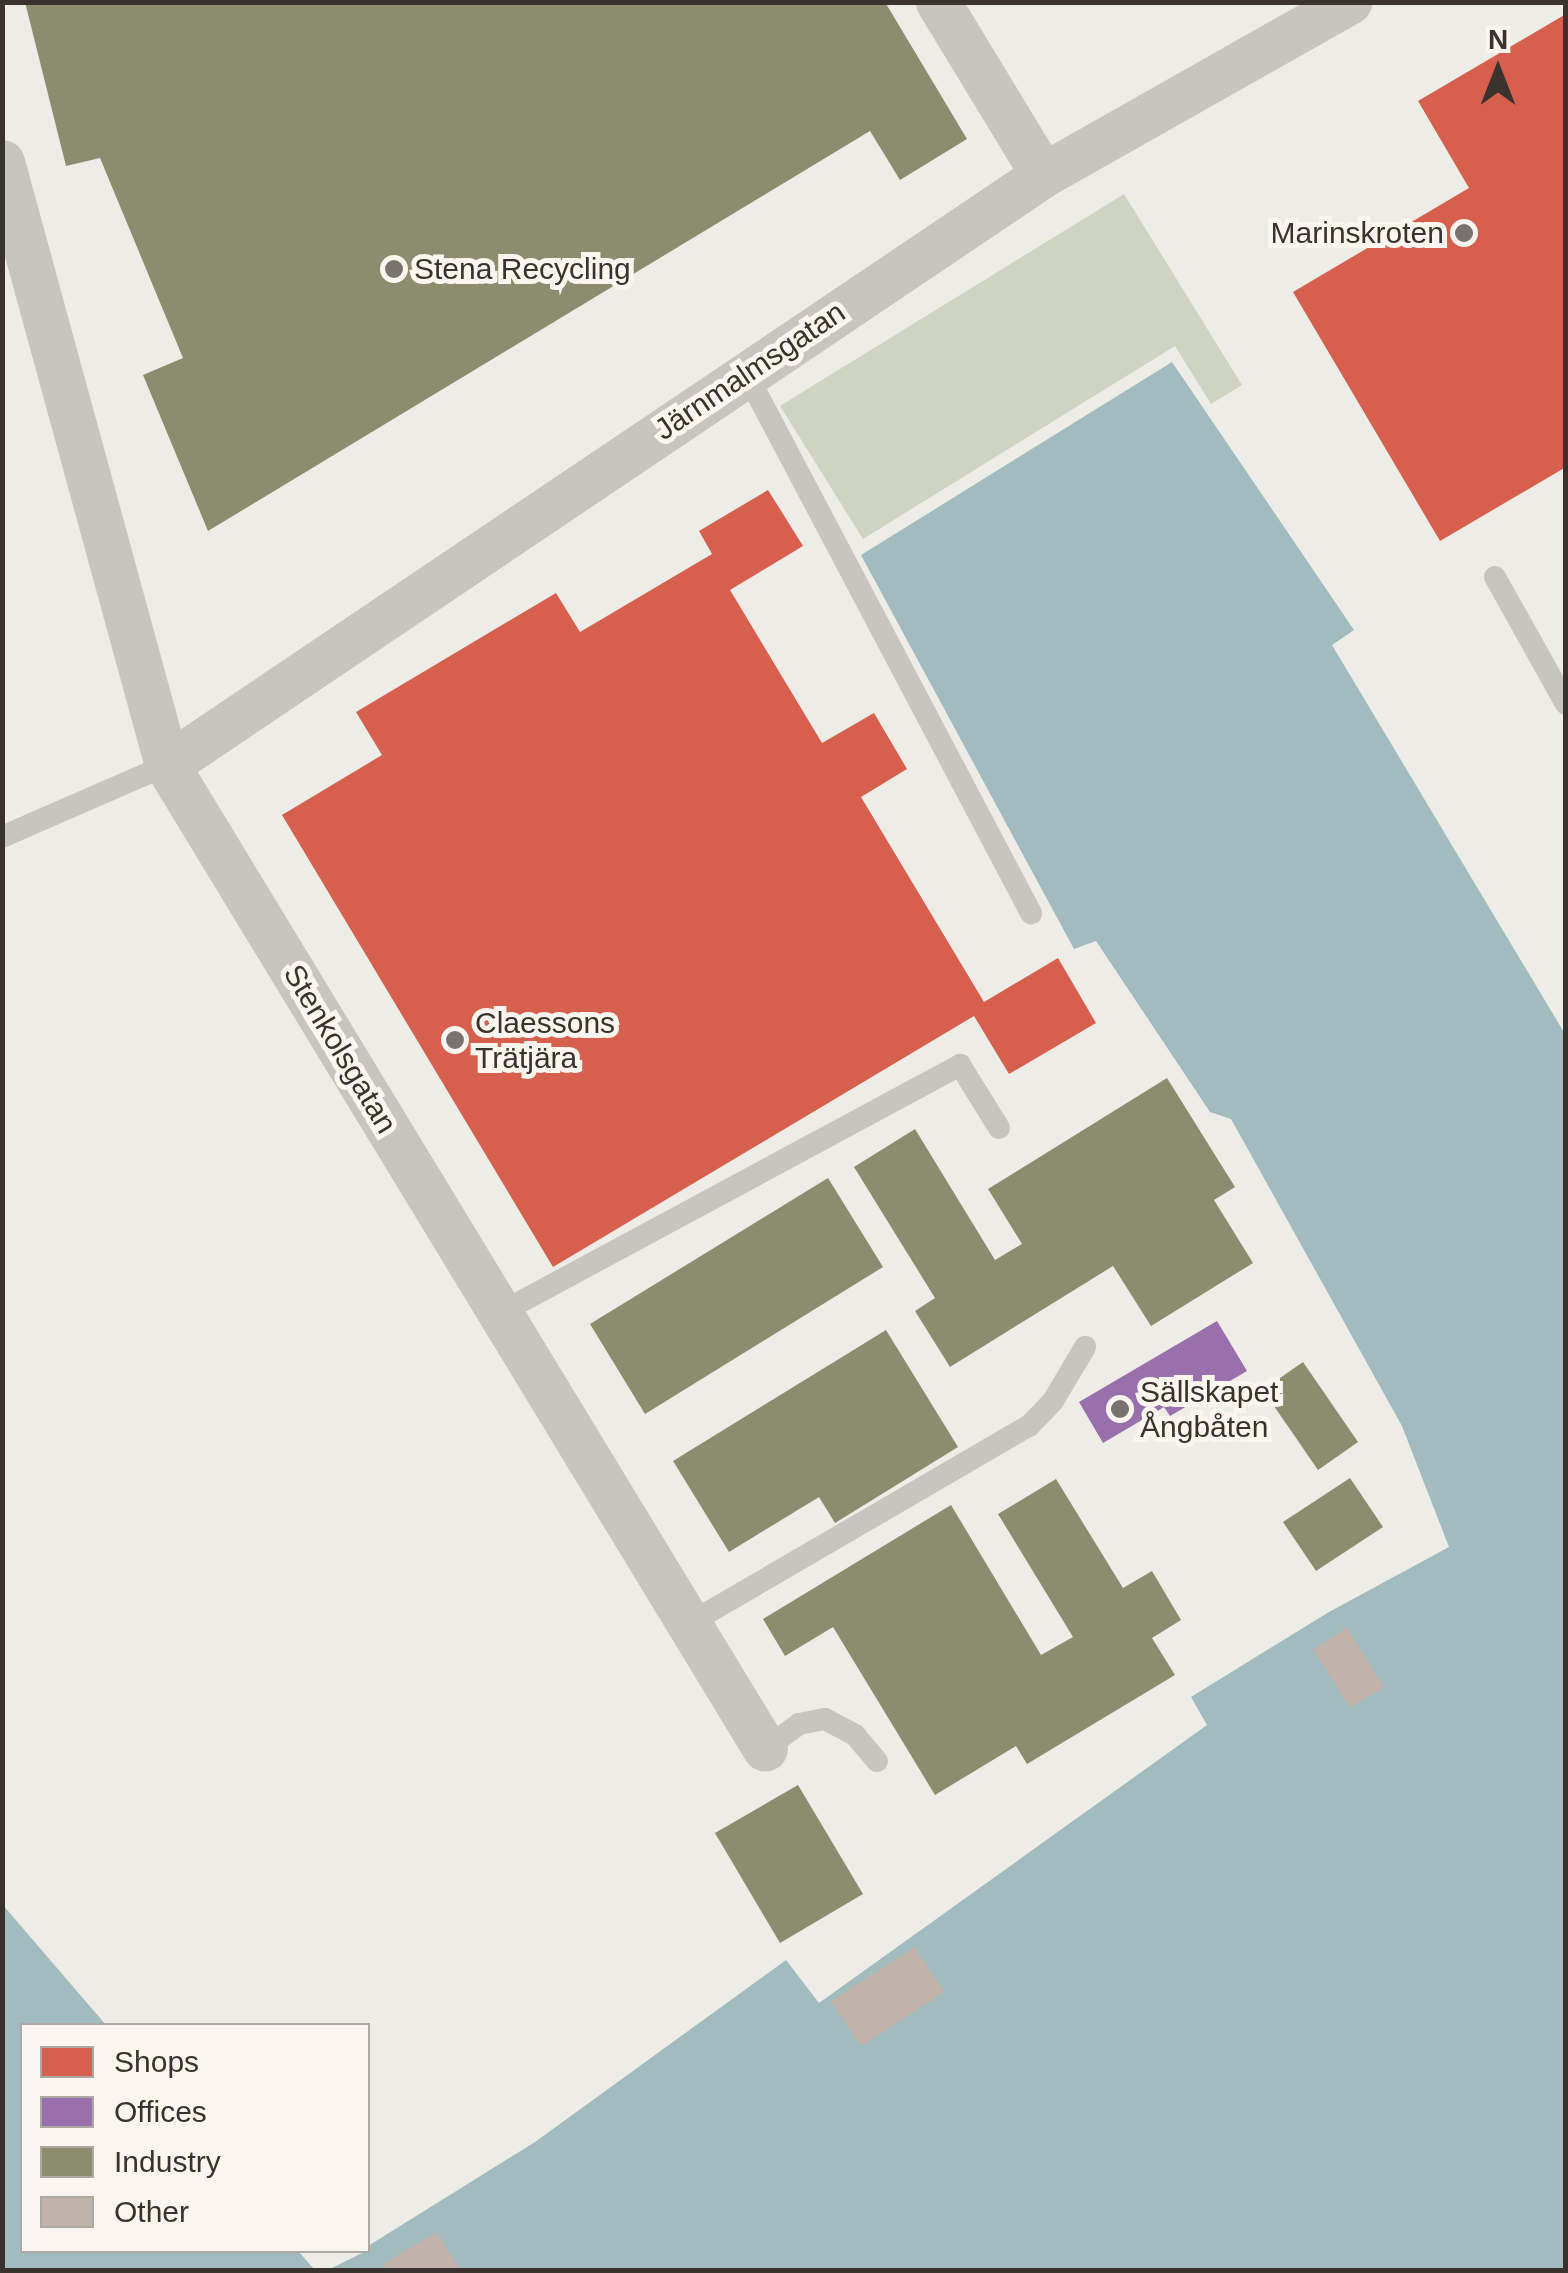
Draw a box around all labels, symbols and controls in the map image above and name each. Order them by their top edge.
north arrow [1448,20,1548,120]
text: N [1488,24,1508,55]
place label: Marinskroten [1271,215,1444,251]
marker: Marinskroten [1453,222,1475,244]
place label: Stena Recycling [414,251,631,287]
marker: Stena Recycling [383,258,405,280]
street label: Järnmalmsgatan [648,294,852,448]
street label: Stenkolsgatan [276,958,404,1140]
place label: Claessons Trätjära [475,1005,615,1076]
marker: Claessons Trätjära [444,1029,466,1051]
place label: Sällskapet Ångbåten [1140,1374,1278,1444]
marker: Sällskapet Ångbåten [1109,1398,1131,1420]
legend [20,2023,370,2253]
text: Shops [114,2045,199,2078]
text: Offices [114,2095,207,2128]
text: Industry [114,2145,221,2178]
text: Other [114,2195,189,2228]

